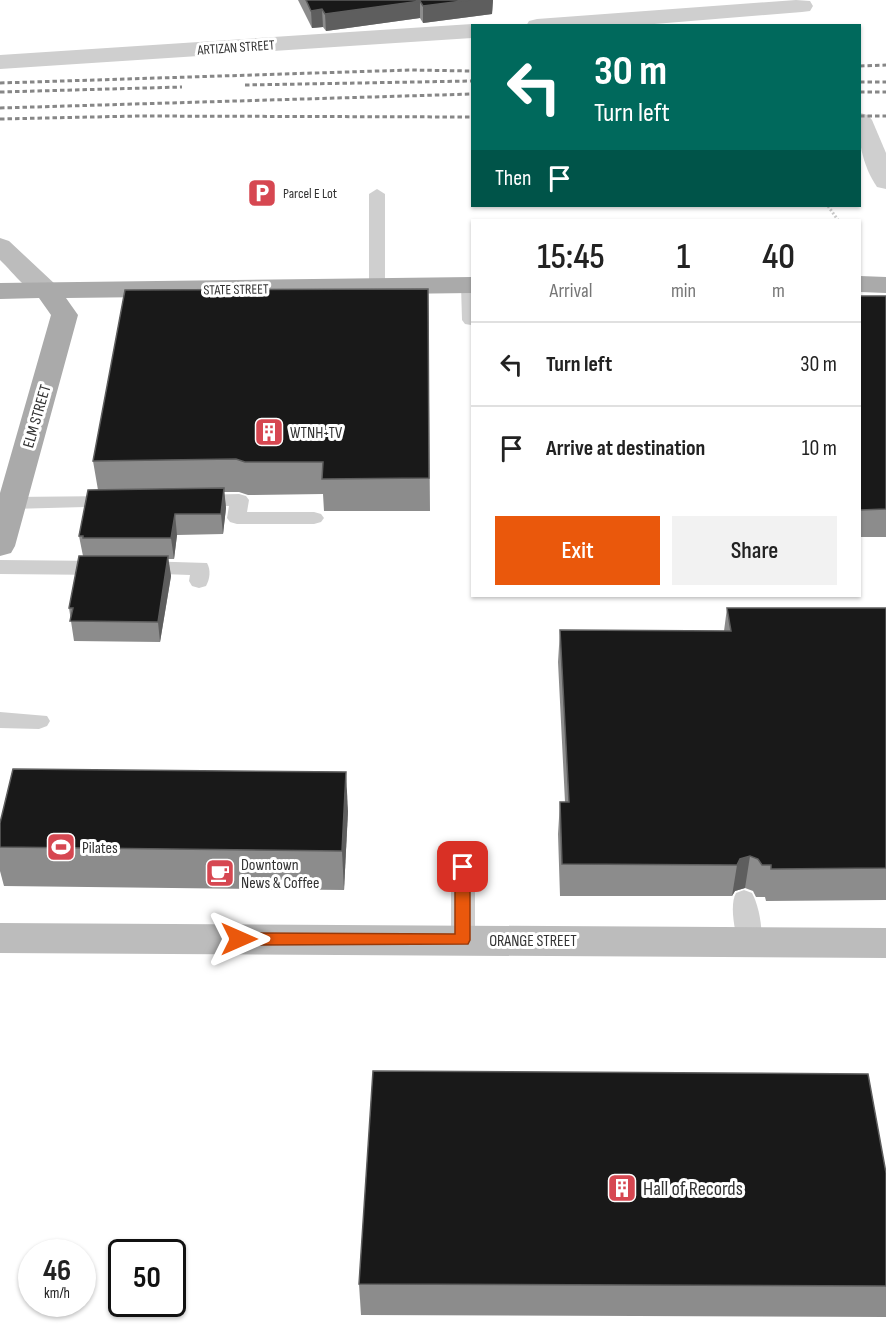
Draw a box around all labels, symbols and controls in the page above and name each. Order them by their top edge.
street label: ARTIZAN STREET [196,36,275,59]
text: 30 m [594,46,667,97]
icon: left [495,48,573,126]
text: Turn left [594,97,670,129]
icon: arrive [543,162,576,195]
text: Then [495,165,531,192]
parking icon: Parcel E Lot [246,177,278,209]
place label: Parcel E Lot [283,185,337,202]
text: 15:45 [537,236,605,279]
text: 1 [677,236,690,279]
text: 40 [762,236,795,279]
text: Arrival [549,279,592,303]
text: min [671,279,696,303]
text: m [772,279,785,303]
street label: STATE STREET [203,280,269,299]
icon: left [495,348,528,381]
text: Turn left [546,351,612,378]
text: 30 m [800,351,837,378]
street label: ELM STREET [19,382,56,450]
building icon: WTNH-TV [253,416,285,448]
place label: WTNH-TV [290,424,343,443]
icon: arrive [495,432,528,465]
text: Arrive at destination [546,435,705,462]
text: 10 m [802,435,837,462]
button: Exit [495,516,660,585]
button: Share [672,516,837,585]
sports icon: Pilates [45,831,77,863]
place label: Pilates [82,839,118,858]
pin [437,841,488,892]
icon: arrive [446,850,479,883]
place label: Downtown News & Coffee [241,856,319,893]
cafe icon: Downtown News & Coffee [204,857,236,889]
position arrow [207,907,271,971]
street label: ORANGE STREET [489,932,577,951]
building icon: Hall of Records [606,1172,638,1204]
place label: Hall of Records [643,1177,743,1201]
speed limit sign: 50 [108,1239,186,1317]
text: 46 [43,1253,71,1289]
text: km/h [44,1284,70,1303]

